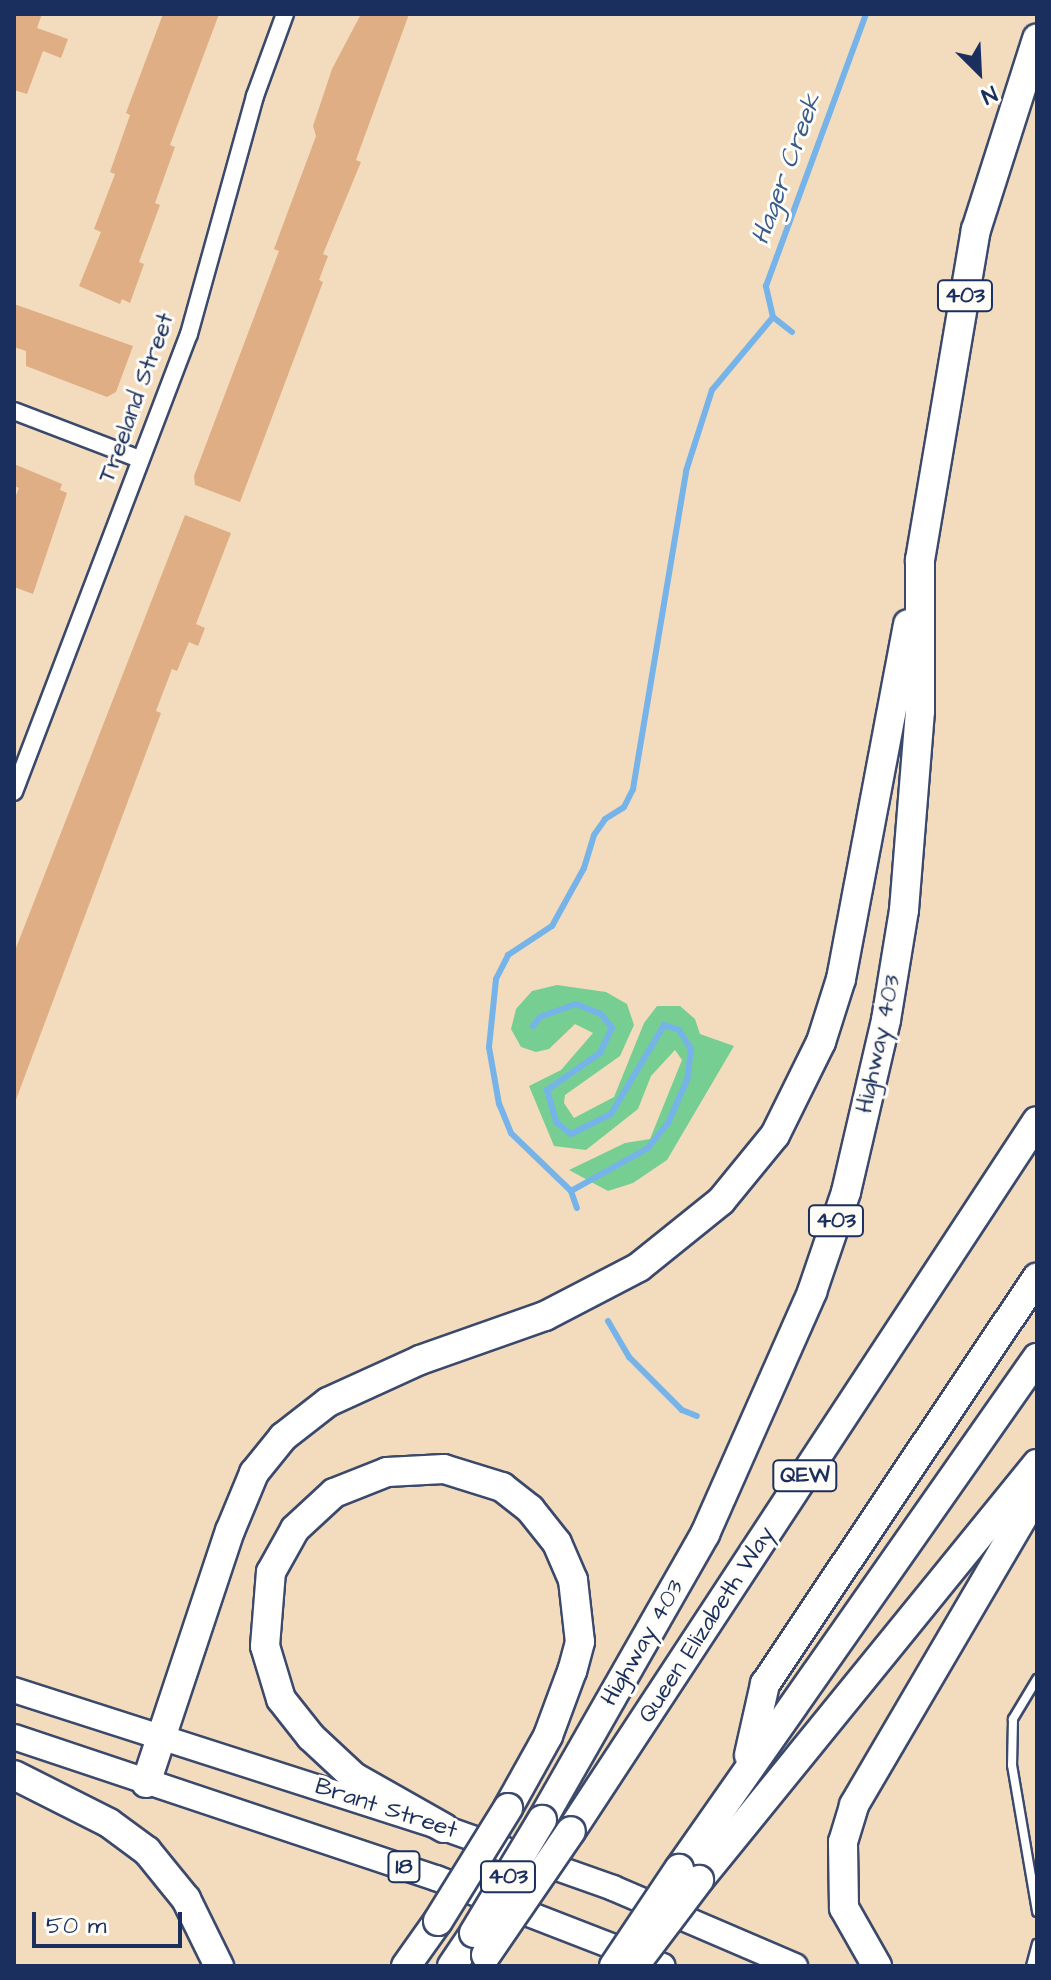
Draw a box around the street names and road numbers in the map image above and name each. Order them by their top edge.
road number: 403 [935,278,995,314]
street label: Treeland Street [93,309,181,487]
street label: Highway 403 [850,972,908,1116]
road number: 403 [806,1203,866,1239]
road number: QEW [771,1458,839,1494]
street label: Queen Elizabeth Way [633,1521,781,1729]
street label: Highway 403 [595,1575,691,1711]
street label: Brant Street [311,1772,461,1846]
road number: 18 [386,1849,422,1885]
road number: 403 [478,1859,538,1895]

